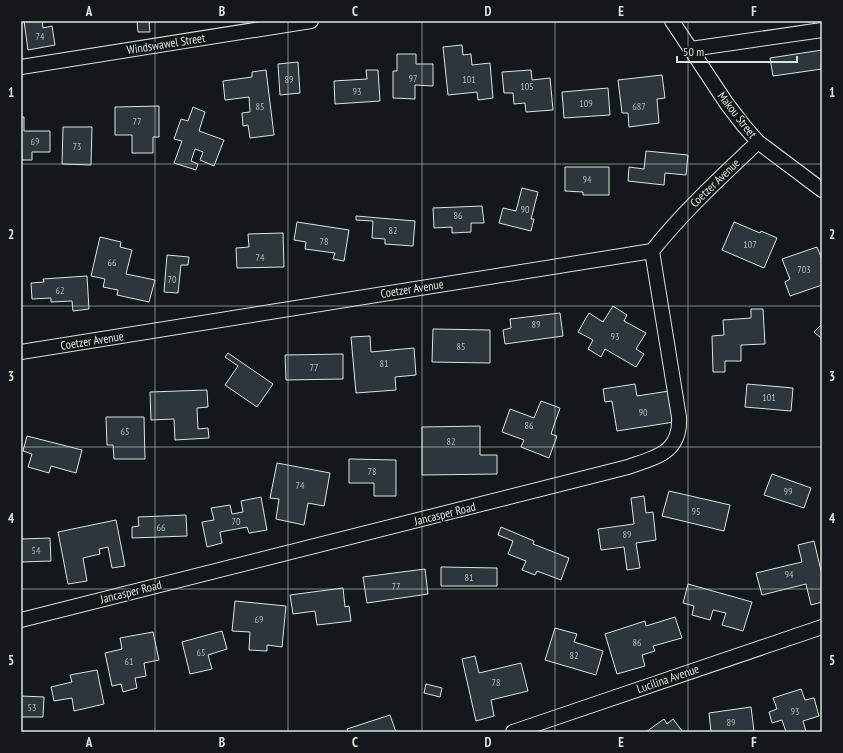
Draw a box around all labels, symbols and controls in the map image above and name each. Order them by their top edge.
text: A [85,3,93,20]
text: B [219,3,225,20]
text: C [352,3,358,20]
text: D [485,3,492,20]
text: E [618,3,624,20]
text: F [751,3,757,20]
house number: 74 [36,30,45,43]
street label: Windswawel Street [126,30,207,57]
scale bar [677,38,797,64]
text: 50 m [683,44,704,59]
house number: 97 [409,72,418,85]
house number: 89 [285,73,294,86]
house number: 101 [462,73,476,86]
house number: 105 [520,80,534,93]
text: 1 [8,84,14,101]
text: 1 [829,84,835,101]
house number: 93 [353,85,362,98]
street label: Makou Street [715,88,761,141]
house number: 109 [579,97,593,110]
house number: 85 [256,100,265,113]
house number: 687 [632,100,646,113]
house number: 77 [133,115,142,128]
house number: 69 [31,135,40,148]
house number: 73 [73,140,82,153]
street label: Coetzer Avenue [687,155,743,210]
house number: 94 [583,173,592,186]
house number: 90 [521,203,530,216]
house number: 86 [454,209,463,222]
house number: 82 [389,224,398,237]
text: 2 [8,226,14,243]
text: 2 [829,226,835,243]
house number: 78 [320,235,329,248]
house number: 107 [743,238,757,251]
house number: 74 [256,251,265,264]
house number: 66 [108,256,117,269]
house number: 703 [797,263,811,276]
house number: 70 [168,273,177,286]
street label: Coetzer Avenue [379,276,445,301]
house number: 62 [56,284,65,297]
house number: 89 [532,318,541,331]
street label: Coetzer Avenue [59,328,125,353]
house number: 93 [611,330,620,343]
house number: 85 [457,340,466,353]
house number: 81 [380,357,389,370]
house number: 77 [310,361,319,374]
text: 3 [8,368,14,385]
text: 3 [829,368,835,385]
house number: 101 [762,391,776,404]
house number: 90 [639,406,648,419]
house number: 86 [525,419,534,432]
house number: 65 [121,425,130,438]
house number: 82 [447,435,456,448]
house number: 78 [368,465,377,478]
house number: 74 [296,479,305,492]
house number: 99 [784,485,793,498]
street label: Jancasper Road [412,499,477,529]
house number: 95 [692,505,701,518]
text: 4 [8,510,15,527]
text: 4 [829,510,836,527]
house number: 70 [232,515,241,528]
house number: 66 [157,521,166,534]
house number: 89 [623,528,632,541]
house number: 54 [32,544,41,557]
house number: 94 [785,568,794,581]
house number: 81 [465,571,474,584]
street label: Jancasper Road [98,577,163,607]
house number: 77 [392,580,401,593]
house number: 69 [255,613,264,626]
house number: 86 [633,636,642,649]
house number: 65 [197,646,206,659]
house number: 82 [570,649,579,662]
text: 5 [8,652,14,669]
text: 5 [829,652,835,669]
house number: 61 [125,655,134,668]
street label: Lucilina Avenue [635,661,701,696]
house number: 78 [492,676,501,689]
house number: 53 [28,701,37,714]
house number: 93 [791,705,800,718]
house number: 89 [727,716,736,729]
text: A [85,734,93,751]
text: B [219,734,225,751]
text: C [352,734,358,751]
text: D [485,734,492,751]
text: E [618,734,624,751]
text: F [751,734,757,751]

